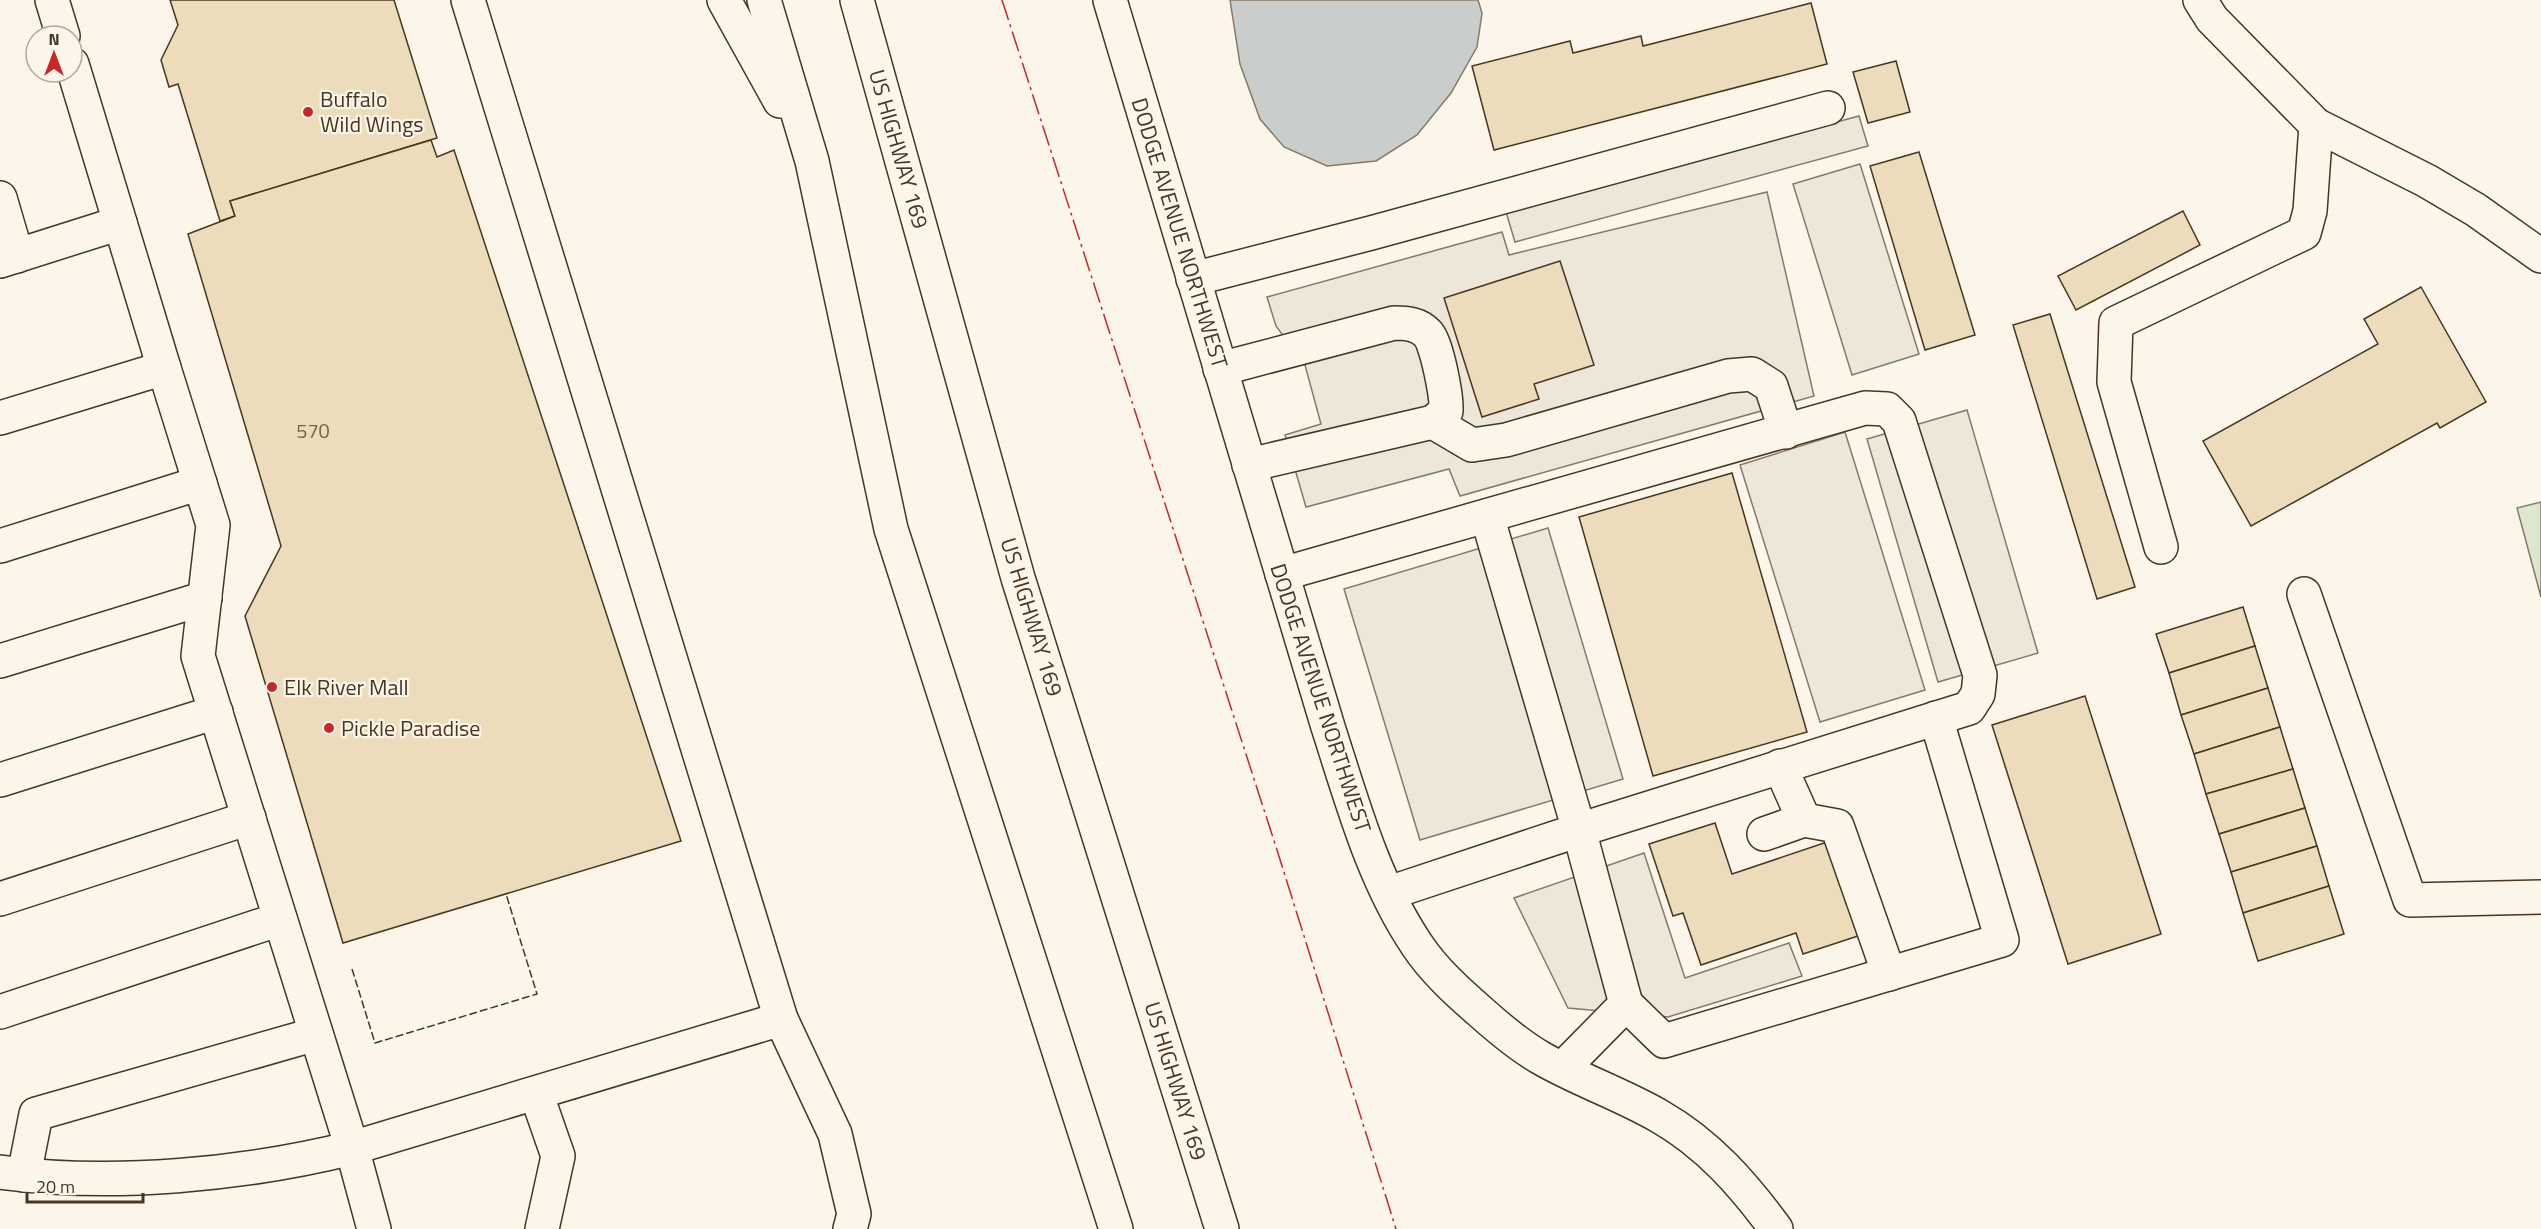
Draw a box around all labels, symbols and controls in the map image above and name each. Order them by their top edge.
north arrow [24,24,84,84]
text: N [48,27,60,51]
street label: US HIGHWAY 169 [860,65,938,233]
place label: Buffalo Wild Wings [320,82,424,141]
street label: DODGE AVENUE NORTHWEST [1123,94,1237,373]
marker: Buffalo Wild Wings [301,105,315,119]
house number: 570 [296,415,330,446]
street label: US HIGHWAY 169 [992,533,1072,701]
street label: DODGE AVENUE NORTHWEST [1261,559,1381,837]
place label: Elk River Mall [284,670,409,704]
marker: Elk River Mall [265,680,279,694]
place label: Pickle Paradise [341,711,480,745]
marker: Pickle Paradise [322,721,336,735]
street label: US HIGHWAY 169 [1136,997,1216,1165]
scale bar [27,1166,142,1204]
text: 20 m [36,1173,75,1200]

